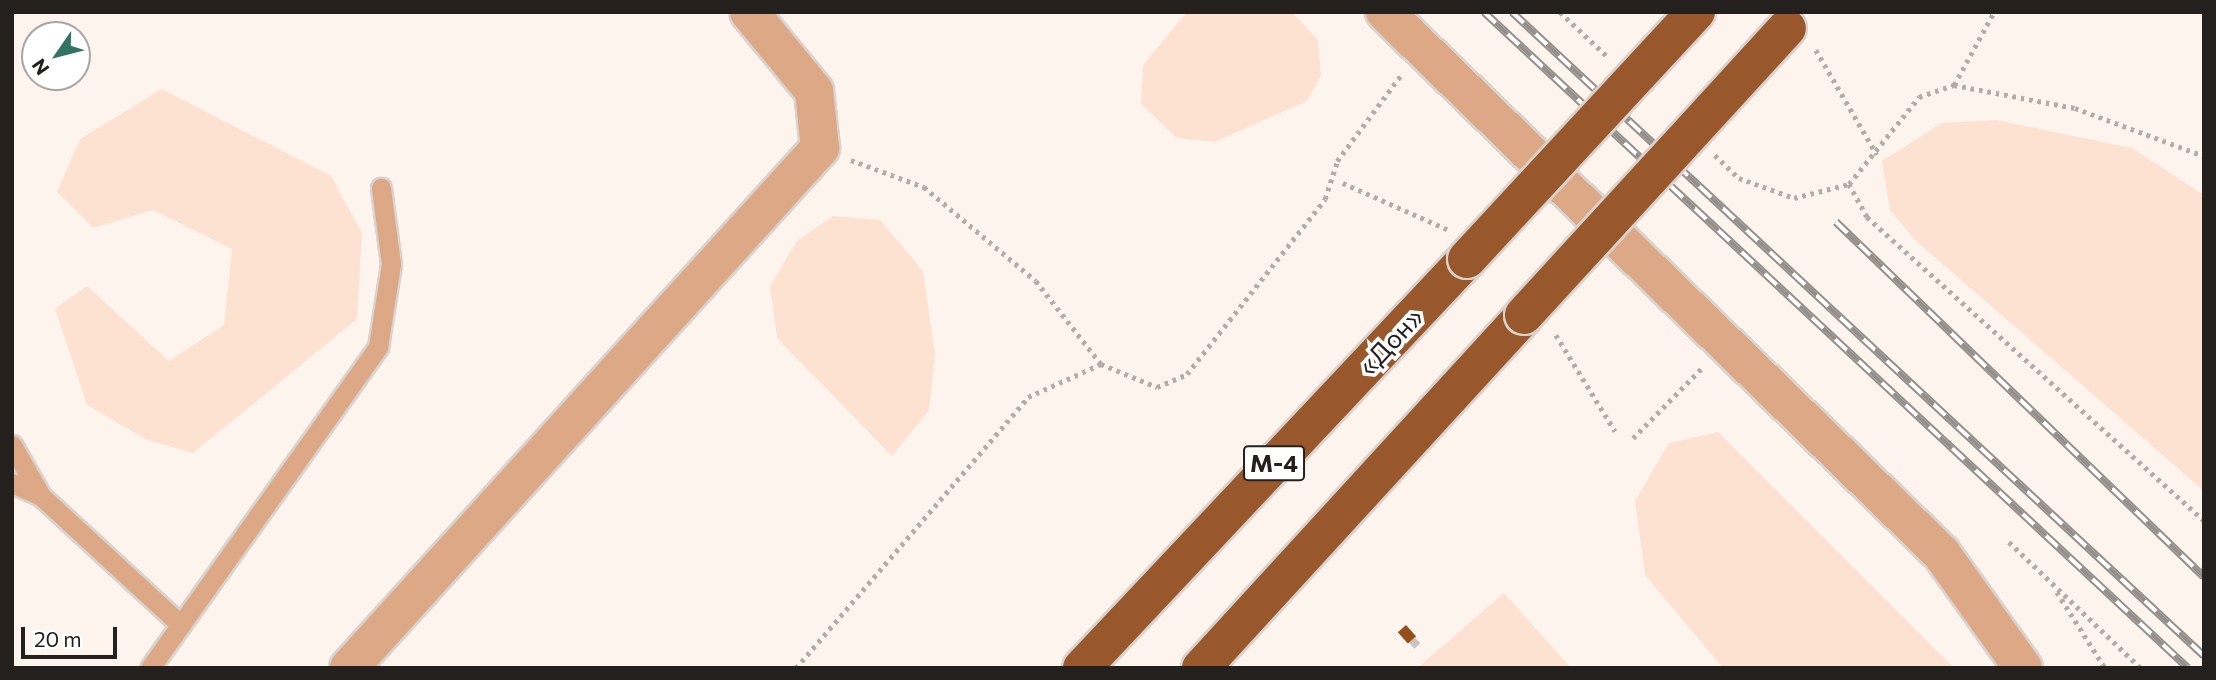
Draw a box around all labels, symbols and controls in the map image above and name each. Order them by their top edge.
north arrow [21,21,91,91]
text: N [27,55,54,80]
street label: «Дон» [1351,301,1429,381]
road number: М-4 [1242,442,1306,484]
scale bar [24,614,121,658]
text: 20 m [34,626,82,651]

